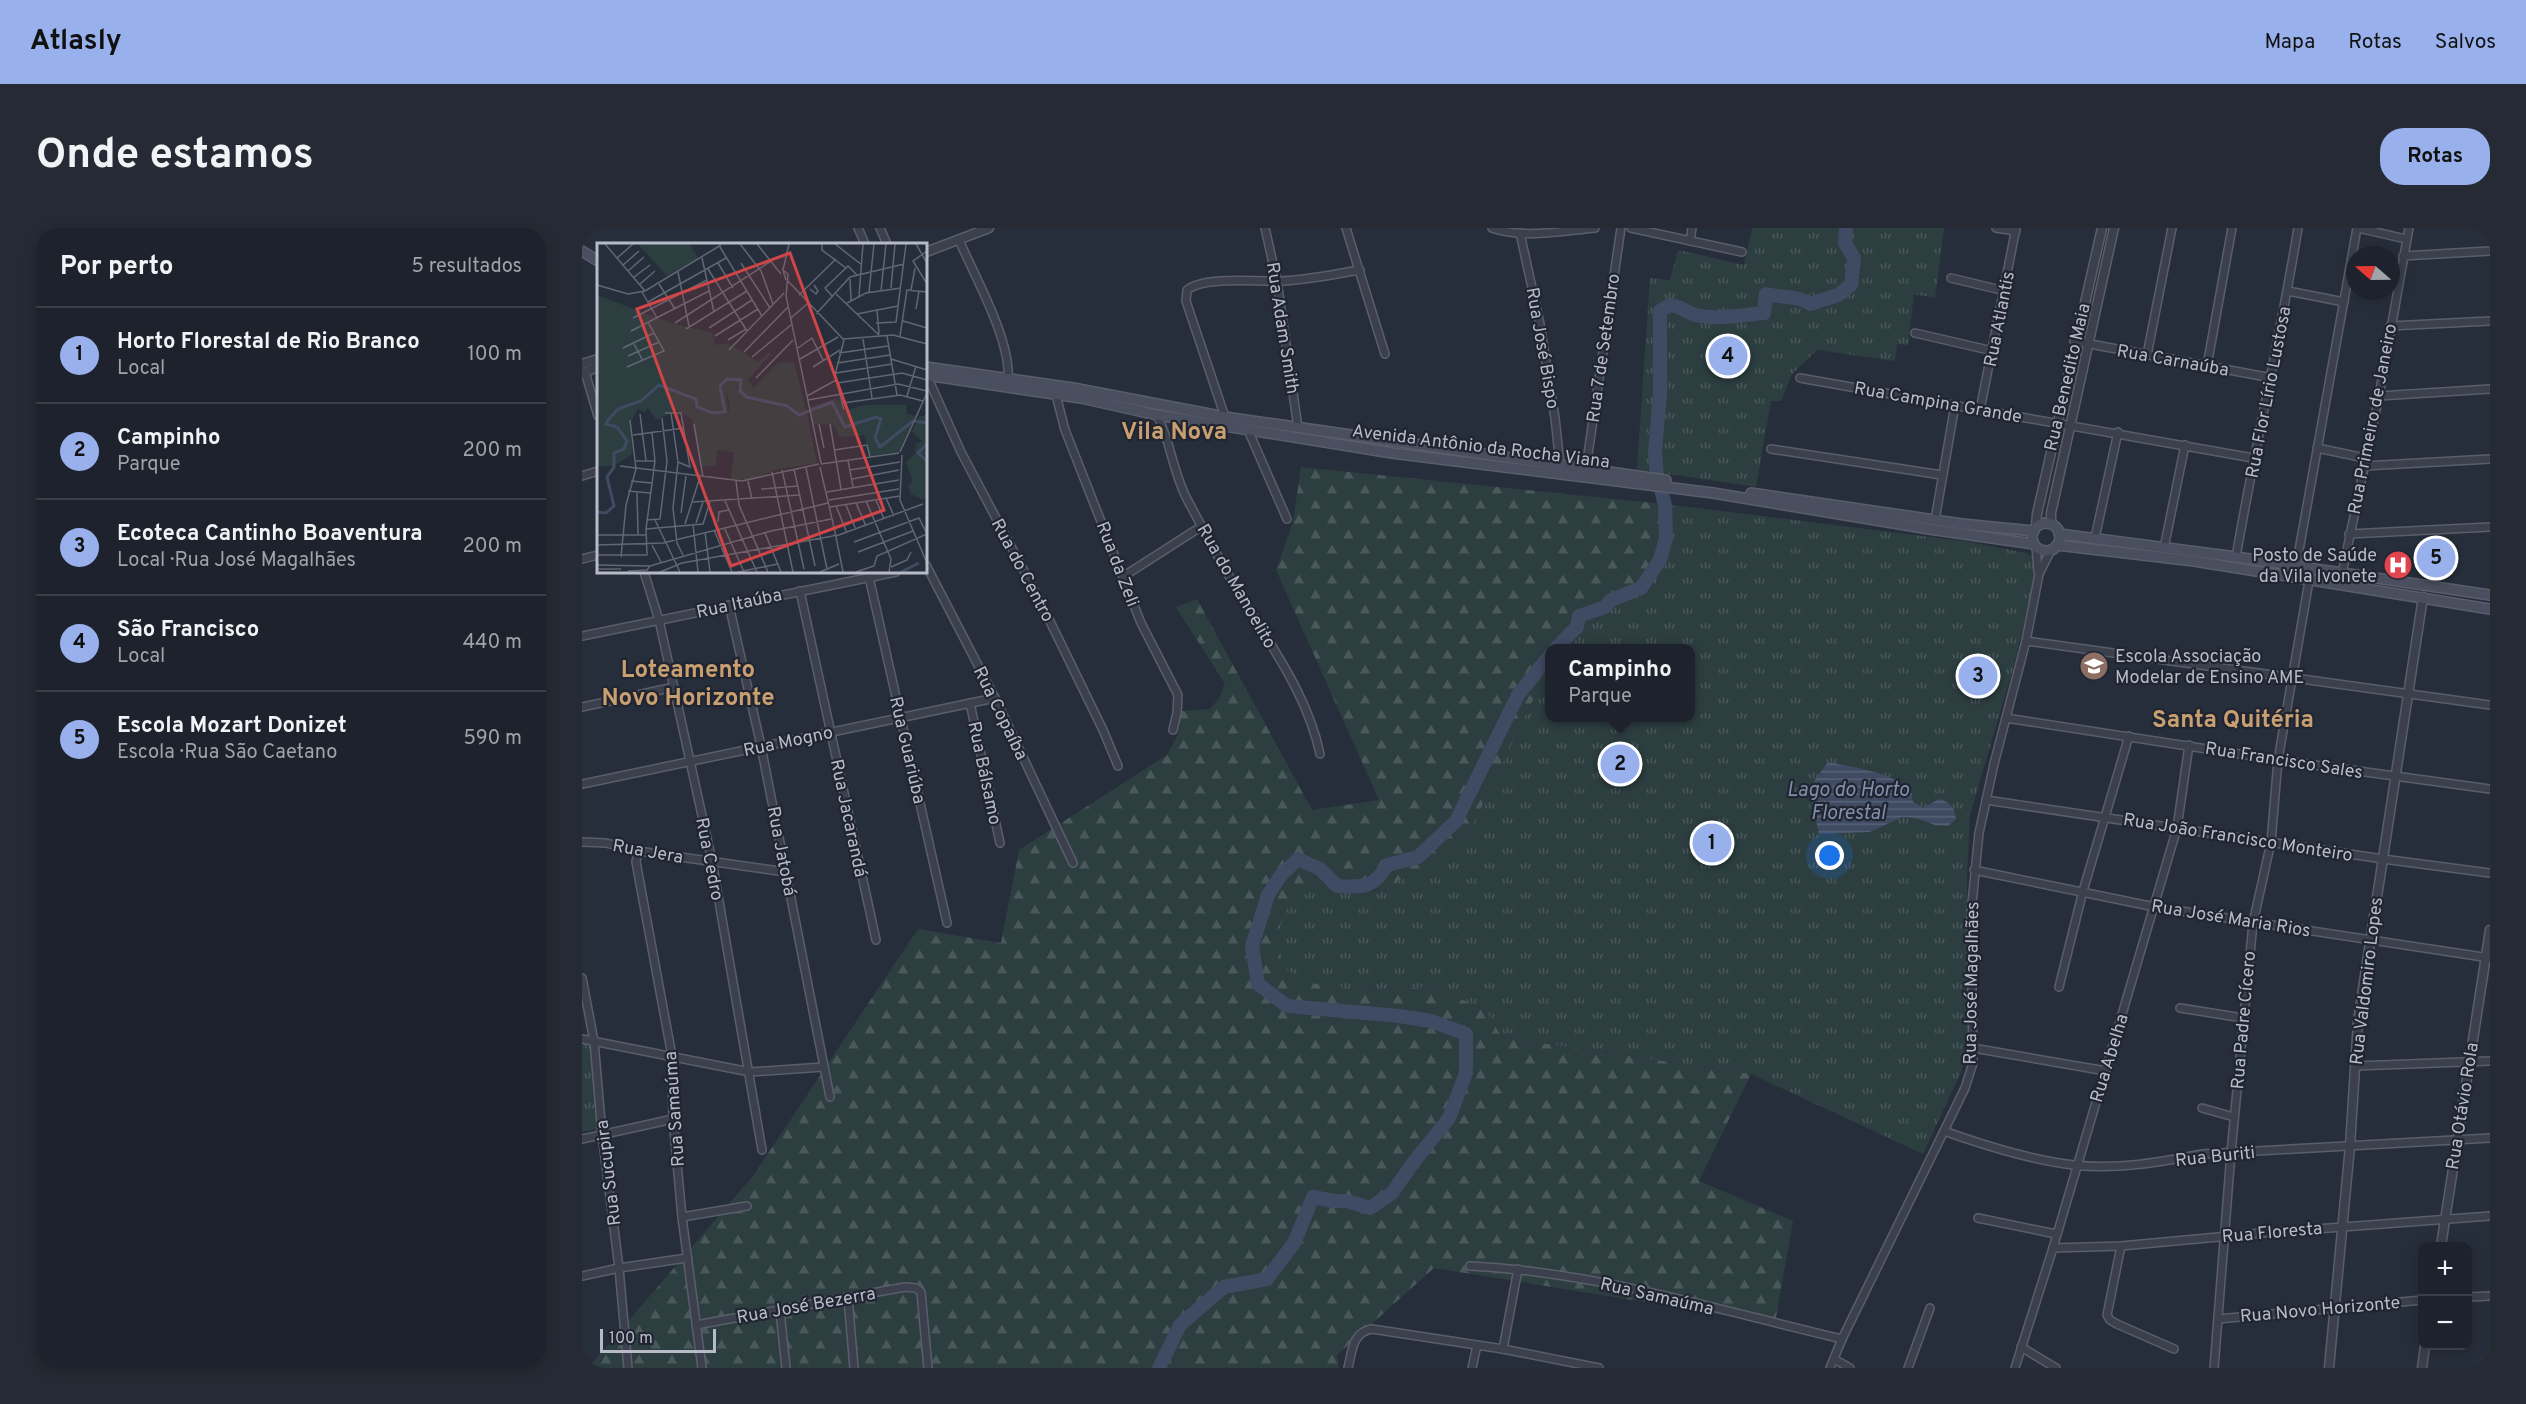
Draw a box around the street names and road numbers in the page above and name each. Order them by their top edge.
street label: Rua Adam Smith [1260,261,1303,396]
street label: Rua Atlantis [1980,269,2021,369]
street label: Rua 7 de Setembro [1583,272,1626,424]
street label: Rua José Bispo [1520,286,1564,411]
street label: Rua Benedito Maia [2040,301,2097,453]
street label: Rua Flor Lírio Lustosa [2242,304,2297,480]
street label: Rua Primeiro de Janeiro [2344,322,2403,517]
street label: Rua Carnaúba [2115,340,2231,383]
street label: Rua Campina Grande [1852,377,2023,430]
street label: Avenida Antônio da Rocha Viana [1351,420,1611,475]
street label: Rua do Centro [985,515,1059,627]
street label: Rua da Zeli [1090,519,1143,611]
street label: Rua do Manoelito [1191,520,1281,653]
street label: Rua Itaúba [694,584,784,625]
street label: Rua Copaíba [967,663,1032,764]
street label: Rua Guariúba [883,694,930,806]
street label: Rua Bálsamo [961,719,1006,827]
street label: Rua Mogno [741,722,835,763]
street label: Rua Francisco Sales [2203,738,2364,785]
street label: Rua Jacarandá [824,757,871,879]
street label: Rua Jatobá [761,804,800,898]
street label: Rua João Francisco Monteiro [2121,809,2354,868]
street label: Rua Cedro [689,816,728,903]
street label: Rua Jera [611,835,685,870]
street label: Rua José Maria Rios [2149,896,2312,943]
street label: Rua Valdomiro Lopes [2346,896,2389,1066]
street label: Rua José Magalhães [1960,901,1985,1065]
street label: Rua Padre Cícero [2227,950,2262,1090]
street label: Rua Abelha [2086,1011,2135,1106]
street label: Rua Otávio Rola [2442,1041,2485,1172]
street label: Rua Samaúma [660,1050,691,1168]
street label: Rua Sucupira [592,1119,627,1227]
street label: Rua Buriti [2174,1142,2256,1173]
street label: Rua Floresta [2221,1218,2323,1249]
street label: Rua Samaúma [1598,1273,1716,1322]
street label: Rua José Bezerra [735,1283,878,1330]
street label: Rua Novo Horizonte [2239,1292,2401,1329]

